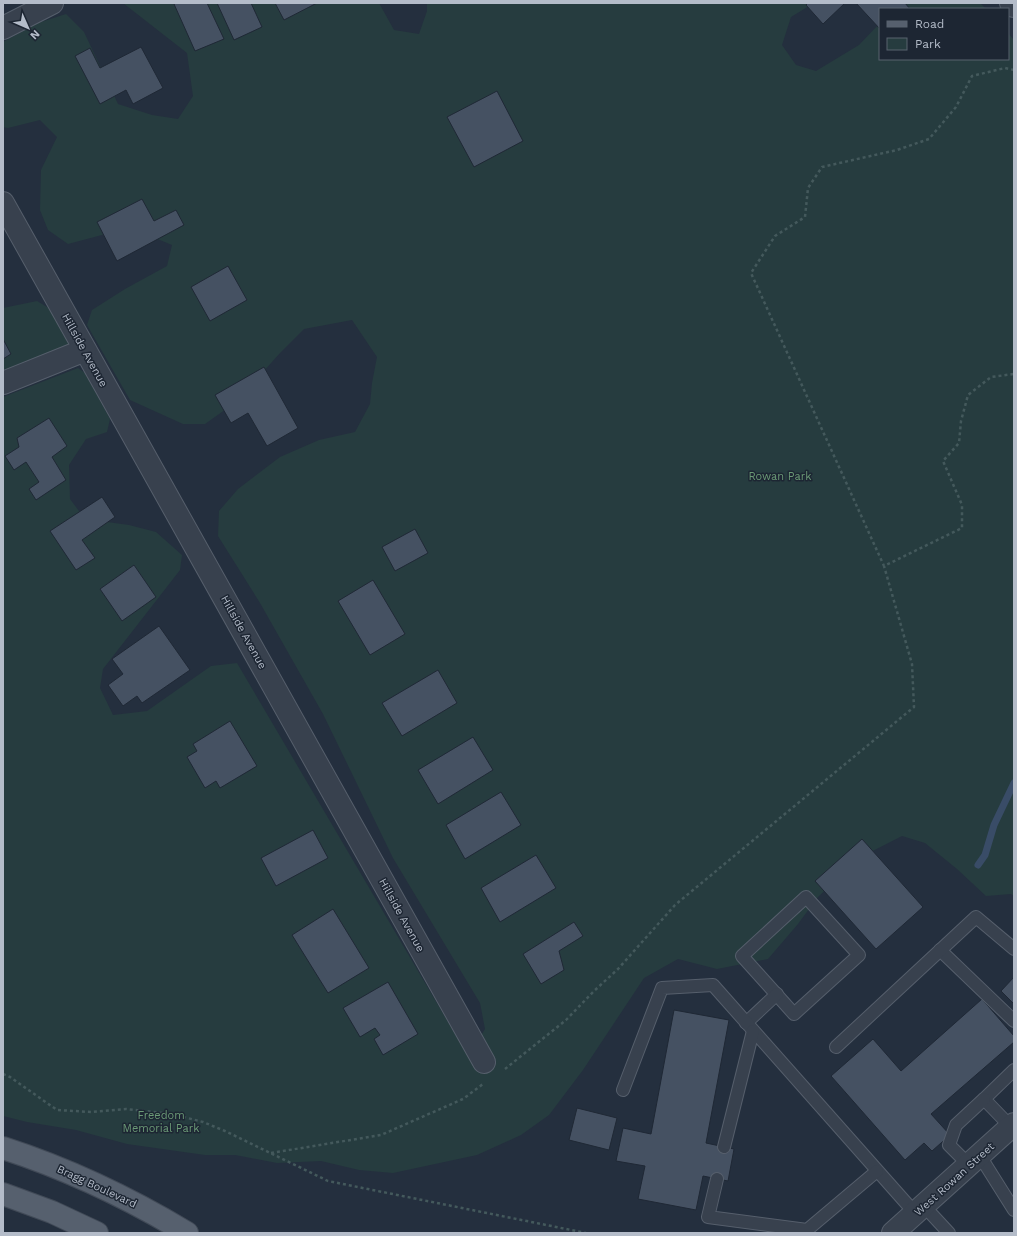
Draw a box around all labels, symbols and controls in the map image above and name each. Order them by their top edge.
north arrow [8,8,48,48]
legend [879,8,1009,60]
text: Road [915,17,944,31]
text: N [27,27,42,42]
text: Park [915,37,941,51]
street label: Hillside Avenue [59,311,110,389]
park label: Rowan Park [748,470,812,483]
street label: Hillside Avenue [218,593,269,671]
street label: Hillside Avenue [376,876,427,954]
park label: Freedom Memorial Park [123,1109,199,1135]
street label: West Rowan Street [912,1140,997,1219]
street label: Bragg Boulevard [55,1162,139,1211]

